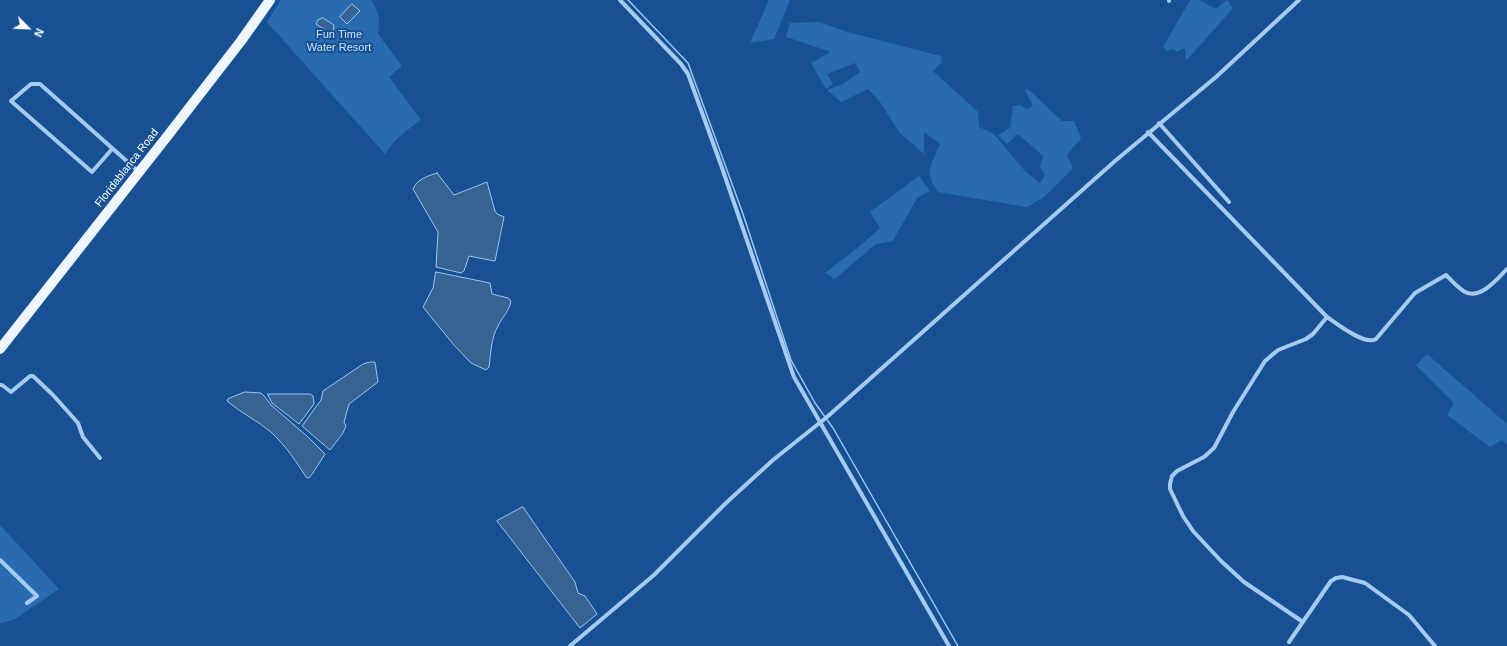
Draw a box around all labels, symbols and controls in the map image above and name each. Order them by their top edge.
north arrow [8,8,48,48]
text: N [32,27,46,39]
park label: Fun Time Water Resort [307,28,371,54]
street label: Floridablanca Road [92,126,162,210]

